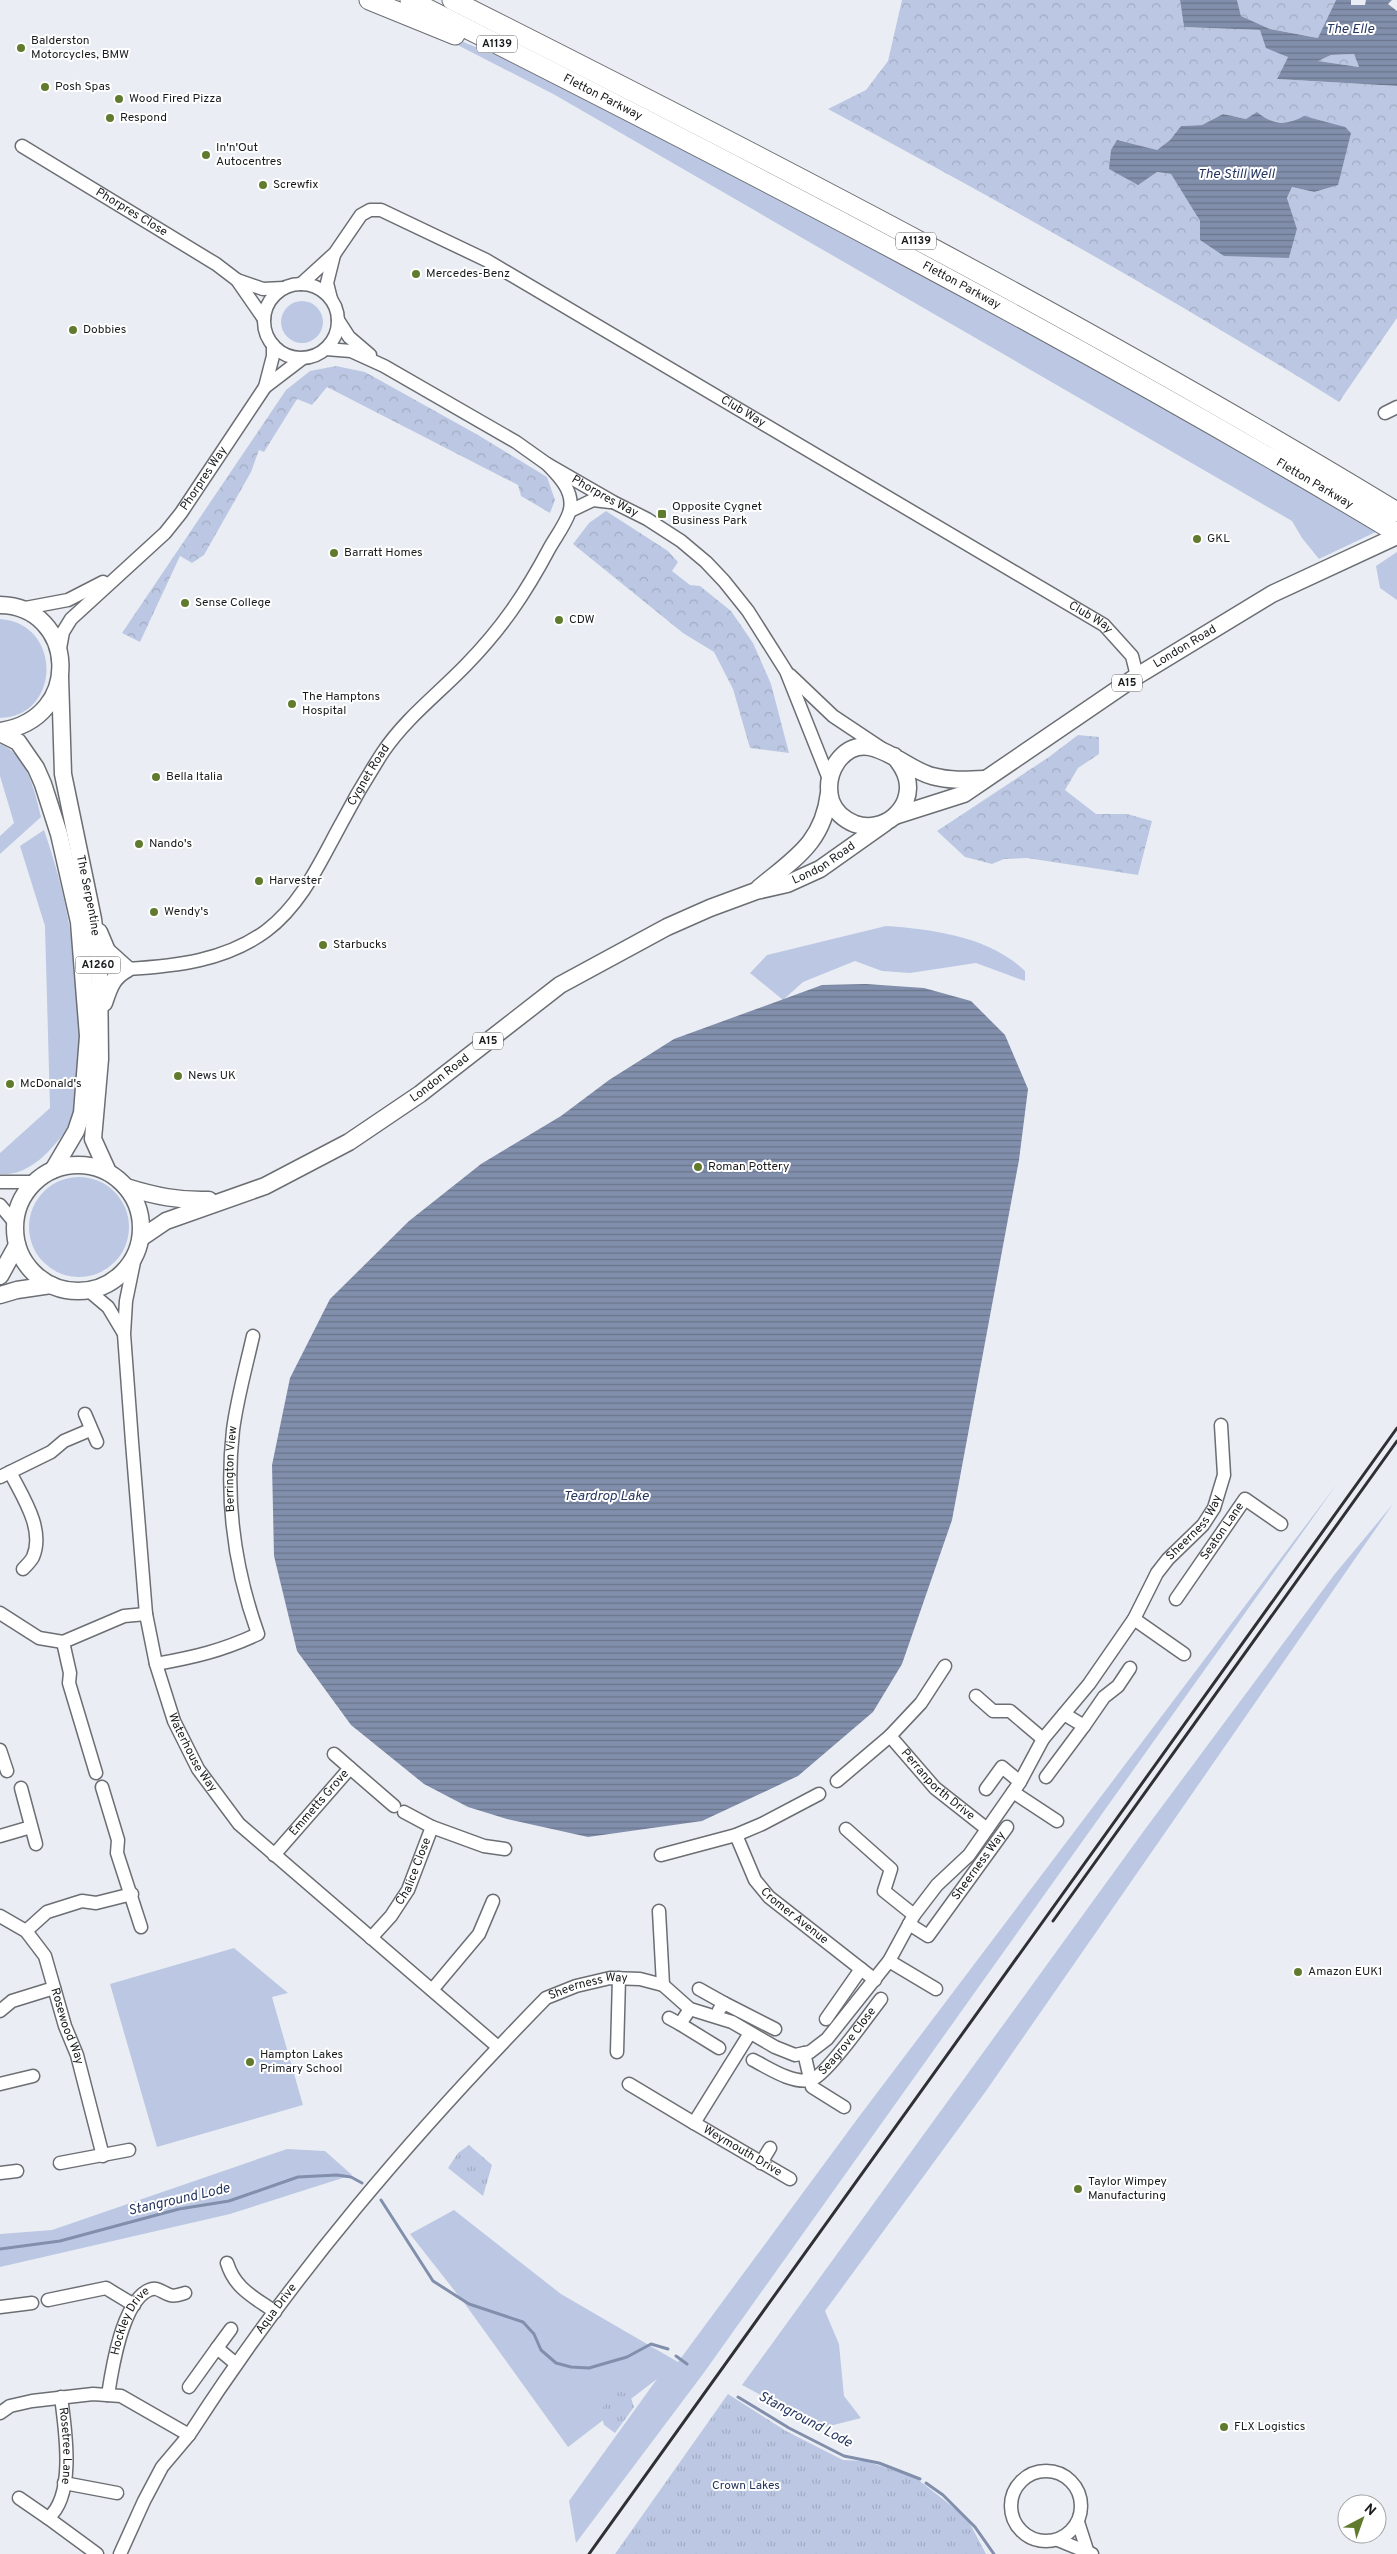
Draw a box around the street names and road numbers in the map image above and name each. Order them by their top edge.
road number: A1139 [477,36,517,52]
street label: Fletton Parkway [560,71,645,125]
street label: Phorpres Close [93,185,170,240]
road number: A1139 [896,232,936,250]
street label: Fletton Parkway [919,258,1003,313]
street label: Club Way [718,392,768,431]
street label: Phorpres Way [177,443,231,514]
street label: Fletton Parkway [1273,455,1356,513]
street label: Phorpres Way [568,472,641,521]
street label: Club Way [1065,598,1116,637]
street label: London Road [1150,622,1220,672]
road number: A15 [1112,674,1142,691]
street label: Cygnet Road [344,741,394,809]
street label: London Road [790,838,859,889]
street label: The Serpentine [72,853,103,937]
road number: A1260 [76,956,120,974]
road number: A15 [473,1032,503,1050]
street label: London Road [407,1050,473,1106]
street label: Berrington View [222,1424,241,1513]
street label: Sheerness Way [1163,1493,1226,1564]
street label: Seaton Lane [1197,1499,1248,1564]
street label: Waterhouse Way [164,1711,221,1796]
street label: Perranporth Drive [897,1746,978,1824]
street label: Emmetts Grove [286,1766,353,1840]
street label: Sheerness Way [948,1828,1009,1904]
street label: Chalice Close [392,1836,435,1908]
street label: Cromer Avenue [757,1884,831,1948]
street label: Sheerness Way [546,1970,628,2004]
street label: Rosewood Way [47,1986,87,2066]
street label: Seagrove Close [815,2004,880,2079]
street label: Weymouth Drive [700,2122,785,2180]
street label: Aqua Drive [252,2280,301,2338]
street label: Hockley Drive [107,2283,153,2357]
street label: Rosetree Lane [54,2406,75,2485]

